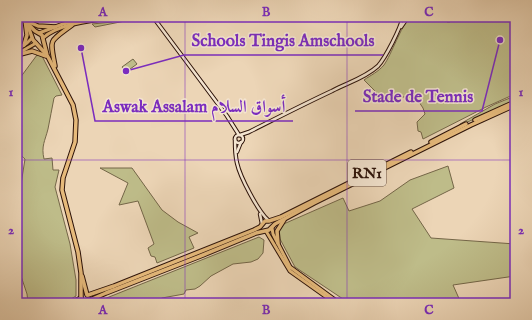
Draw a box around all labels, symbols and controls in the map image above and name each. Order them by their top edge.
text: A [98,4,109,21]
text: B [262,4,271,21]
text: C [424,4,434,21]
callout: Schools Tingis Amschools [184,26,383,55]
text: Schools Tingis Amschools [192,31,374,52]
callout: Stade de Tennis [355,82,482,111]
text: 1 [9,84,14,101]
text: 1 [519,84,524,101]
text: Stade de Tennis [363,87,473,108]
callout: Aswak Assalam أسواق السلام [95,92,293,121]
text: Aswak Assalam أسواق السلام [102,94,286,121]
road number: RN1 [348,160,386,186]
text: 2 [8,222,14,239]
text: 2 [518,222,524,239]
text: A [98,302,109,319]
text: B [262,302,271,319]
text: C [424,302,434,319]

